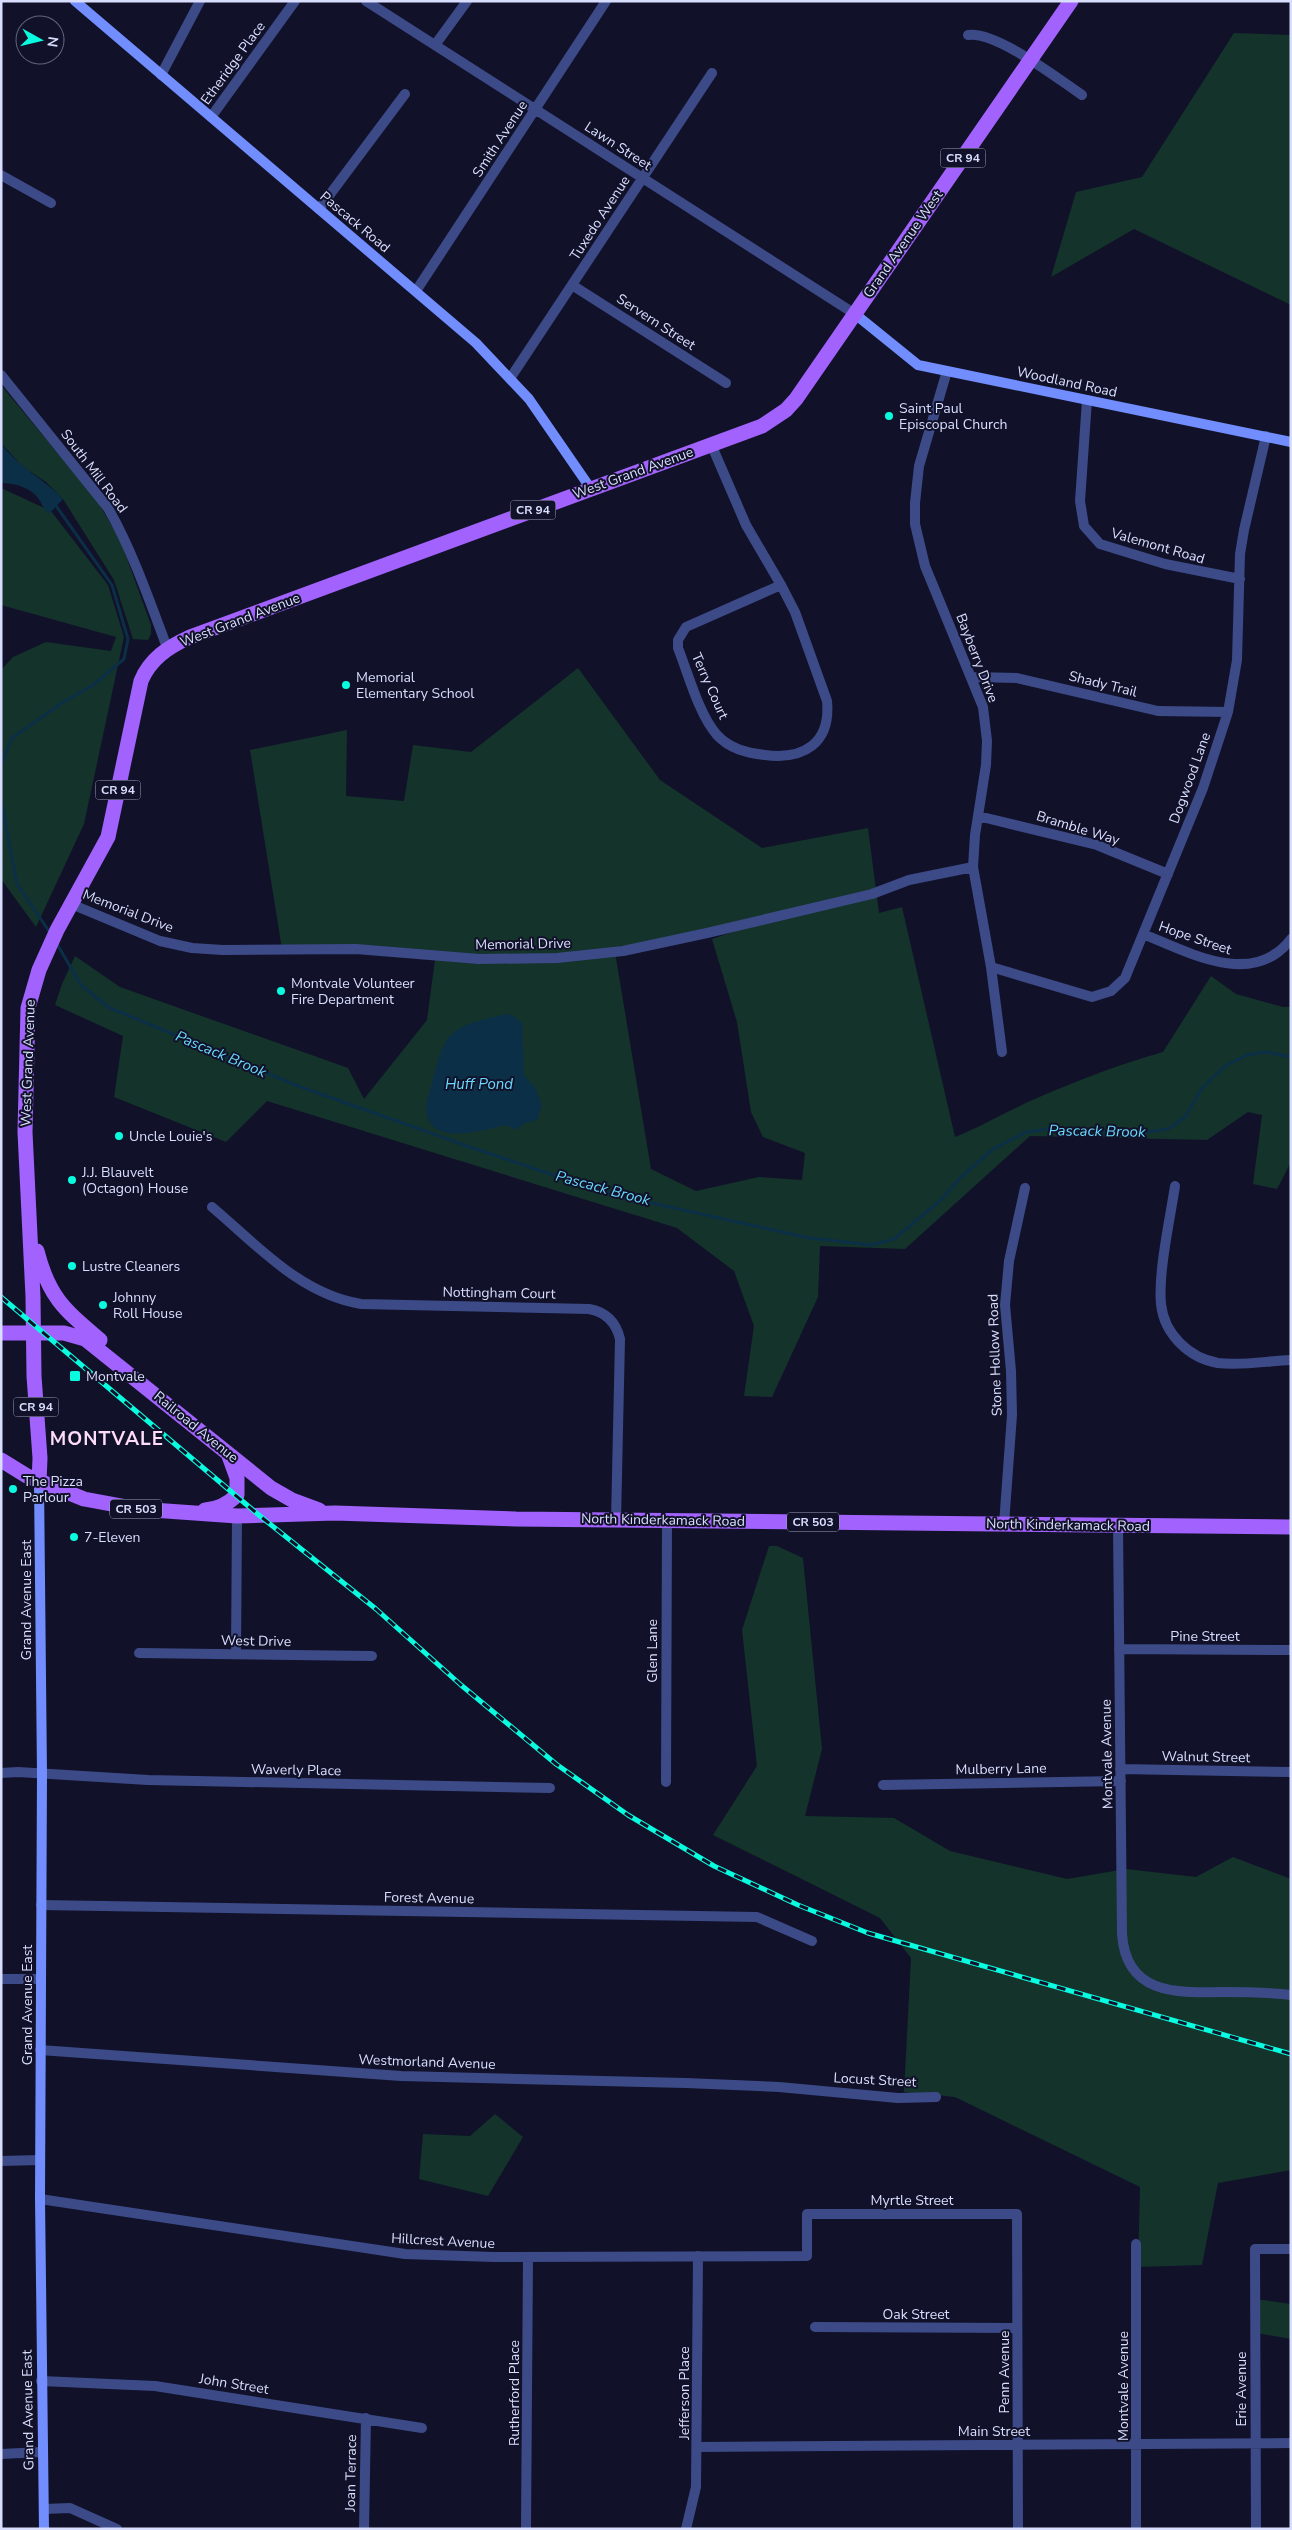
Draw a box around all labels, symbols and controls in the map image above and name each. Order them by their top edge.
north arrow [15,15,65,65]
street label: Etheridge Place [196,18,270,108]
text: N [42,35,63,48]
street label: Smith Avenue [468,97,532,181]
street label: Lawn Street [581,117,655,175]
road number: CR 94 [940,148,986,168]
street label: Tuxedo Avenue [566,172,634,264]
street label: Grand Avenue West [859,186,947,302]
street label: Pascack Road [316,187,394,257]
street label: Servern Street [613,289,699,355]
street label: Woodland Road [1015,362,1119,402]
place label: Saint Paul Episcopal Church [899,399,1007,434]
marker: Saint Paul Episcopal Church [883,410,895,422]
street label: South Mill Road [56,425,132,517]
street label: West Grand Avenue [570,442,696,504]
road number: CR 94 [510,500,556,520]
street label: Valemont Road [1108,523,1207,568]
street label: West Grand Avenue [177,588,303,652]
street label: Bayberry Drive [951,611,1003,705]
street label: Terry Court [687,650,733,722]
street label: Shady Trail [1067,666,1140,702]
place label: Memorial Elementary School [356,668,475,703]
marker: Memorial Elementary School [340,679,352,691]
street label: Dogwood Lane [1165,730,1215,826]
road number: CR 94 [96,780,140,800]
street label: Bramble Way [1034,806,1123,850]
street label: Memorial Drive [80,885,176,937]
street label: Hope Street [1156,917,1234,959]
street label: Memorial Drive [475,934,571,954]
place label: Montvale Volunteer Fire Department [291,974,415,1009]
marker: Montvale Volunteer Fire Department [275,985,287,997]
street label: West Grand Avenue [16,999,40,1127]
water label: Pascack Brook [172,1026,270,1082]
water label: Huff Pond [445,1074,513,1094]
water label: Pascack Brook [1048,1120,1146,1142]
place label: Uncle Louie's [129,1127,213,1146]
marker: Uncle Louie's [113,1130,125,1142]
place label: J.J. Blauvelt (Octagon) House [81,1163,188,1198]
water label: Pascack Brook [554,1166,653,1210]
marker: J.J. Blauvelt (Octagon) House [66,1174,78,1186]
place label: Lustre Cleaners [82,1257,181,1276]
marker: Lustre Cleaners [66,1260,78,1272]
street label: Nottingham Court [442,1283,556,1303]
place label: Johnny Roll House [112,1288,182,1323]
street label: Stone Hollow Road [983,1293,1007,1417]
marker: Johnny Roll House [97,1299,109,1311]
place label: Montvale [86,1367,145,1386]
marker: Montvale [68,1369,82,1383]
street label: Railroad Avenue [150,1387,242,1467]
road number: CR 94 [14,1398,58,1416]
district label: MONTVALE [50,1426,164,1452]
place label: The Pizza Parlour [23,1472,83,1507]
marker: The Pizza Parlour [7,1483,19,1495]
road number: CR 503 [110,1500,162,1518]
street label: North Kinderkamack Road [581,1509,745,1531]
road number: CR 503 [787,1512,839,1531]
street label: North Kinderkamack Road [986,1514,1150,1536]
place label: 7-Eleven [84,1528,140,1547]
marker: 7-Eleven [68,1531,80,1543]
street label: Grand Avenue East [17,1540,36,1660]
street label: Glen Lane [643,1619,662,1683]
street label: Pine Street [1170,1627,1240,1646]
street label: West Drive [221,1631,291,1651]
street label: Montvale Avenue [1097,1699,1117,1809]
street label: Walnut Street [1161,1747,1251,1767]
street label: Mulberry Lane [955,1759,1047,1779]
street label: Waverly Place [251,1760,341,1780]
street label: Forest Avenue [384,1888,474,1908]
street label: Grand Avenue East [18,1945,37,2065]
street label: Westmorland Avenue [358,2050,496,2074]
street label: Locust Street [833,2068,917,2092]
street label: Myrtle Street [871,2191,953,2210]
street label: Hillcrest Avenue [391,2229,495,2253]
street label: Oak Street [883,2305,950,2324]
street label: Penn Avenue [995,2330,1014,2414]
street label: Montvale Avenue [1114,2331,1133,2441]
street label: Rutherford Place [505,2340,524,2446]
street label: Jefferson Place [675,2346,694,2441]
street label: Grand Avenue East [17,2349,39,2470]
street label: Erie Avenue [1232,2351,1251,2427]
street label: John Street [197,2369,270,2399]
street label: Main Street [958,2422,1030,2441]
street label: Joan Terrace [341,2434,361,2513]

